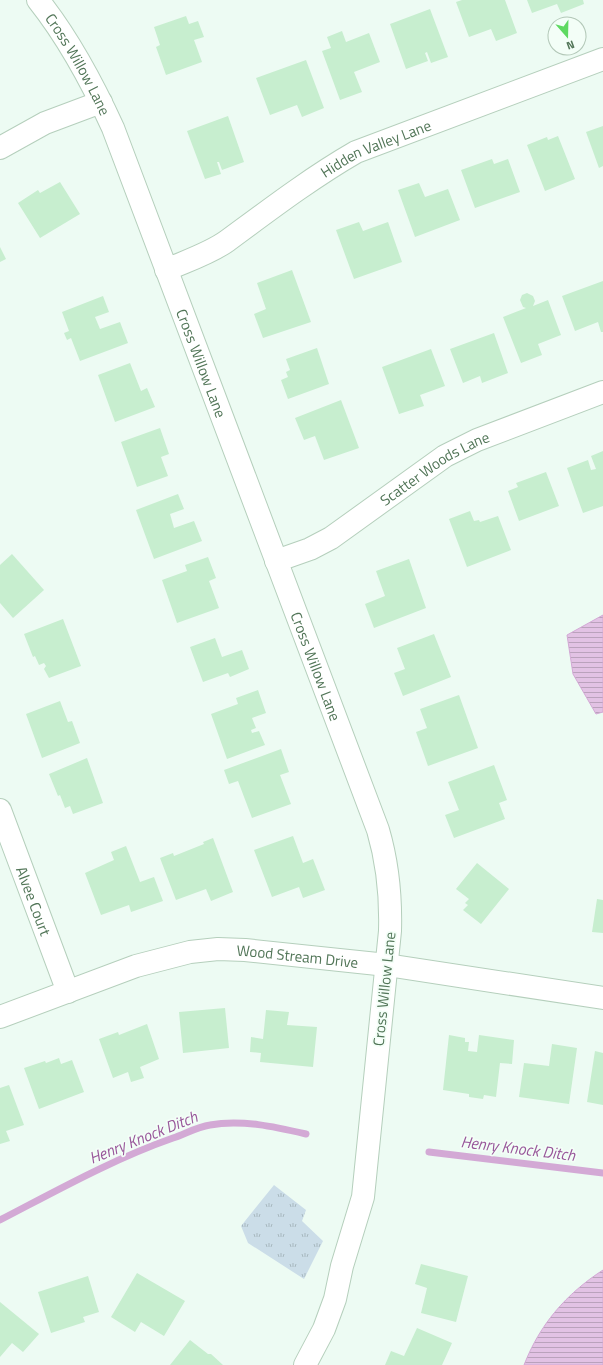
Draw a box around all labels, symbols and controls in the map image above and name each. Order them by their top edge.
street label: Cross Willow Lane [40,8,117,119]
north arrow [547,16,587,56]
text: N [564,37,577,54]
street label: Hidden Valley Lane [316,113,434,183]
street label: Cross Willow Lane [171,305,233,421]
street label: Scatter Woods Lane [375,425,492,511]
street label: Cross Willow Lane [285,608,347,724]
street label: Alvee Court [11,863,58,939]
street label: Cross Willow Lane [367,931,401,1047]
street label: Wood Stream Drive [236,938,359,973]
water label: Henry Knock Ditch [85,1104,202,1170]
water label: Henry Knock Ditch [459,1129,578,1167]

